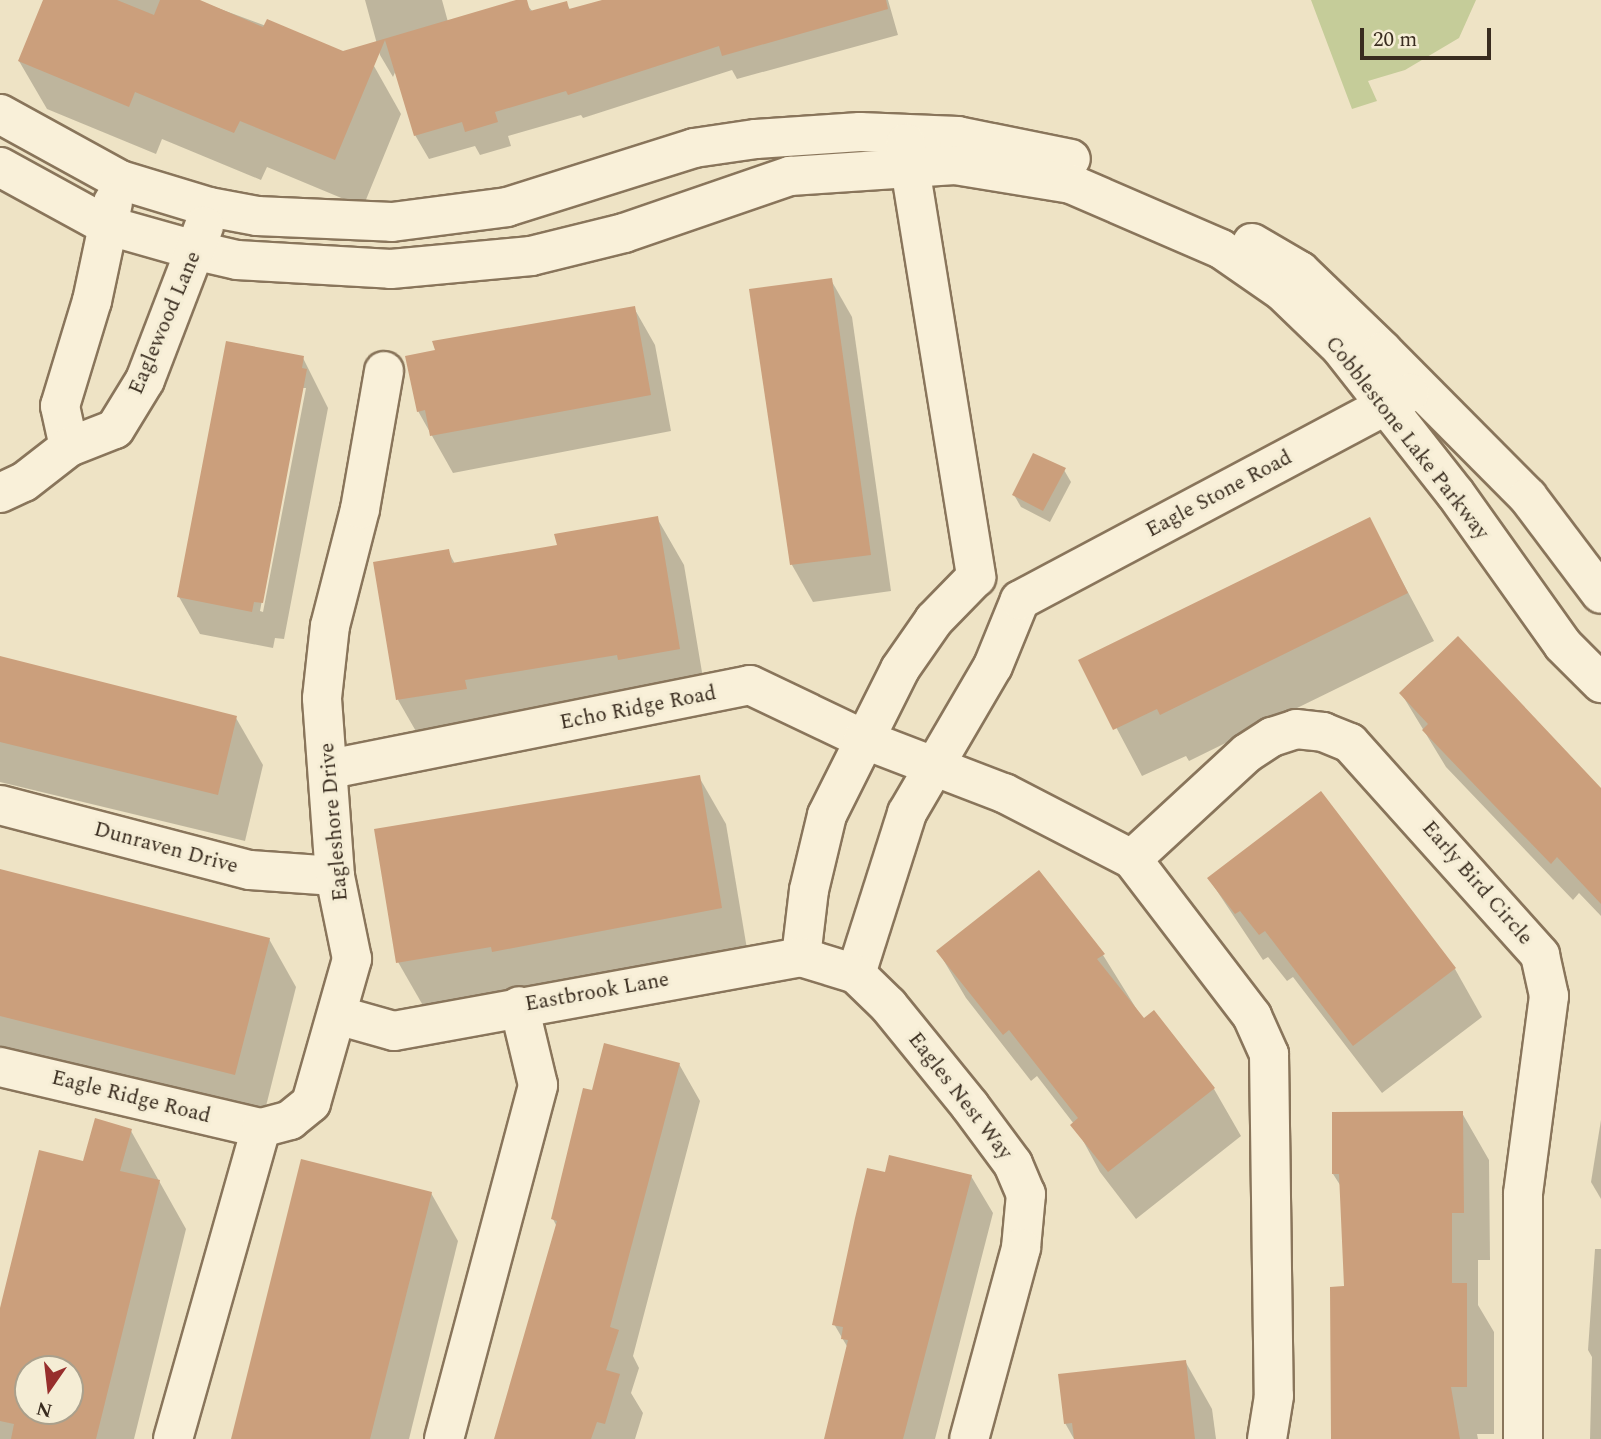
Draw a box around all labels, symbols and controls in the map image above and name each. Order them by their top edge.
scale bar [1363,14,1494,58]
text: 20 m [1373,24,1417,56]
street label: Eaglewood Lane [123,248,207,398]
street label: Cobblestone Lake Parkway [1320,331,1494,545]
street label: Eagle Stone Road [1142,445,1296,543]
street label: Echo Ridge Road [558,680,718,736]
street label: Eagleshore Drive [315,742,353,902]
street label: Early Bird Circle [1416,816,1538,950]
street label: Dunraven Drive [91,817,241,879]
street label: Eastbrook Lane [523,967,671,1017]
street label: Eagles Nest Way [902,1027,1018,1165]
street label: Eagle Ridge Road [49,1065,213,1129]
north arrow [14,1355,84,1425]
text: N [33,1393,55,1425]

